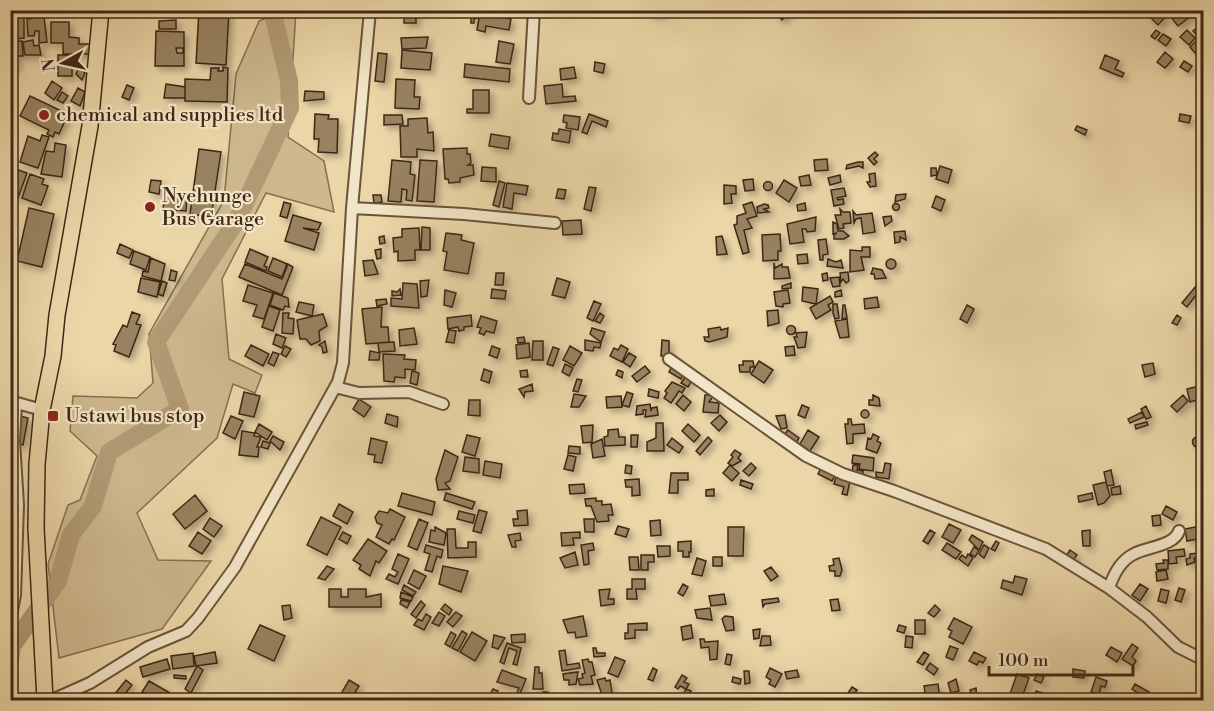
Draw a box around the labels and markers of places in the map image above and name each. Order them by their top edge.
place label: chemical and supplies ltd [56,103,284,128]
marker: chemical and supplies ltd [37,108,51,122]
place label: Nyehunge Bus Garage [161,184,264,232]
marker: Nyehunge Bus Garage [143,200,157,214]
place label: Ustawi bus stop [65,404,205,429]
marker: Ustawi bus stop [46,409,60,423]

